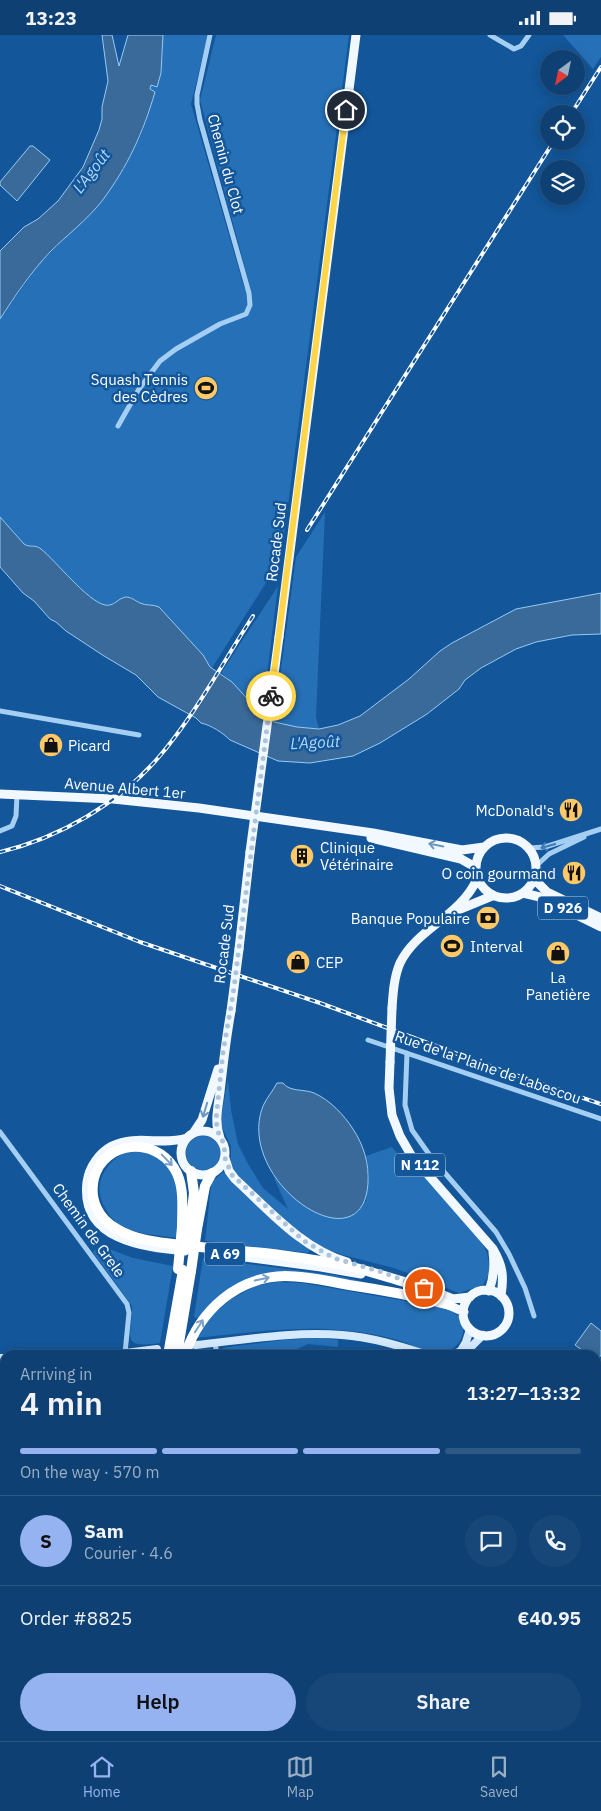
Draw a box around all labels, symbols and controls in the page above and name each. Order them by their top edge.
text: 13:23 [25,6,77,30]
north arrow [540,50,585,95]
map controls [540,50,585,205]
pin [325,89,367,131]
icon: home [332,96,360,124]
button: locate [540,105,585,150]
street label: Chemin du Clot [204,112,248,216]
water label: L'Agoût [68,144,114,197]
button: layers [540,160,585,205]
place label: Squash Tennis des Cèdres [91,370,188,406]
sports icon: Squash Tennis des Cèdres [193,375,219,401]
street label: Rocade Sud [262,501,290,583]
courier [246,671,296,721]
icon: bike [257,682,285,710]
water label: L'Agoût [290,731,341,753]
shop icon: Picard [38,732,64,758]
place label: Picard [68,736,111,755]
street label: Avenue Albert 1er [64,773,187,803]
restaurant icon: McDonald's [558,797,584,823]
place label: McDonald's [476,801,554,820]
place label: Clinique Vétérinaire [320,838,394,874]
one-way arrow [428,839,444,849]
one-way arrow [541,841,557,851]
building icon: Clinique Vétérinaire [289,843,315,869]
restaurant icon: O coin gourmand [561,860,587,886]
place label: O coin gourmand [442,864,556,883]
road number: D 926 [538,896,588,919]
street label: Rocade Sud [210,903,238,985]
bank icon: Banque Populaire [475,905,501,931]
place label: Banque Populaire [351,909,470,928]
sports icon: Interval [439,933,465,959]
place label: Interval [470,937,523,956]
shop icon: La Panetière [545,940,571,966]
shop icon: CEP [285,949,311,975]
place label: CEP [316,953,343,972]
place label: La Panetière [526,968,590,1004]
street label: Rue de la Plaine de Labescou [392,1026,584,1108]
one-way arrow [200,1101,210,1117]
road number: N 112 [395,1153,445,1177]
one-way arrow [161,1154,173,1167]
street label: Chemin de Grele [48,1179,130,1281]
road number: A 69 [205,1243,245,1265]
pin [403,1267,445,1309]
one-way arrow [254,1274,270,1283]
icon: bag [410,1274,438,1302]
one-way arrow [194,1319,204,1333]
text: Arriving in [20,1364,92,1384]
text: 13:27–13:32 [467,1381,581,1405]
text: 4 min [20,1382,103,1424]
text: On the way · 570 m [20,1462,159,1482]
button: chat [465,1515,517,1567]
button: phone [529,1515,581,1567]
text: Sam [84,1519,124,1543]
text: S [40,1529,52,1553]
text: Courier · 4.6 [84,1543,173,1563]
text: Order #8825 [20,1606,132,1630]
text: €40.95 [518,1606,581,1630]
button: Help [20,1673,296,1731]
button: Share [306,1673,581,1731]
tab: Home [83,1753,121,1801]
tab: Map [286,1753,314,1801]
tab: Saved [480,1753,518,1801]

